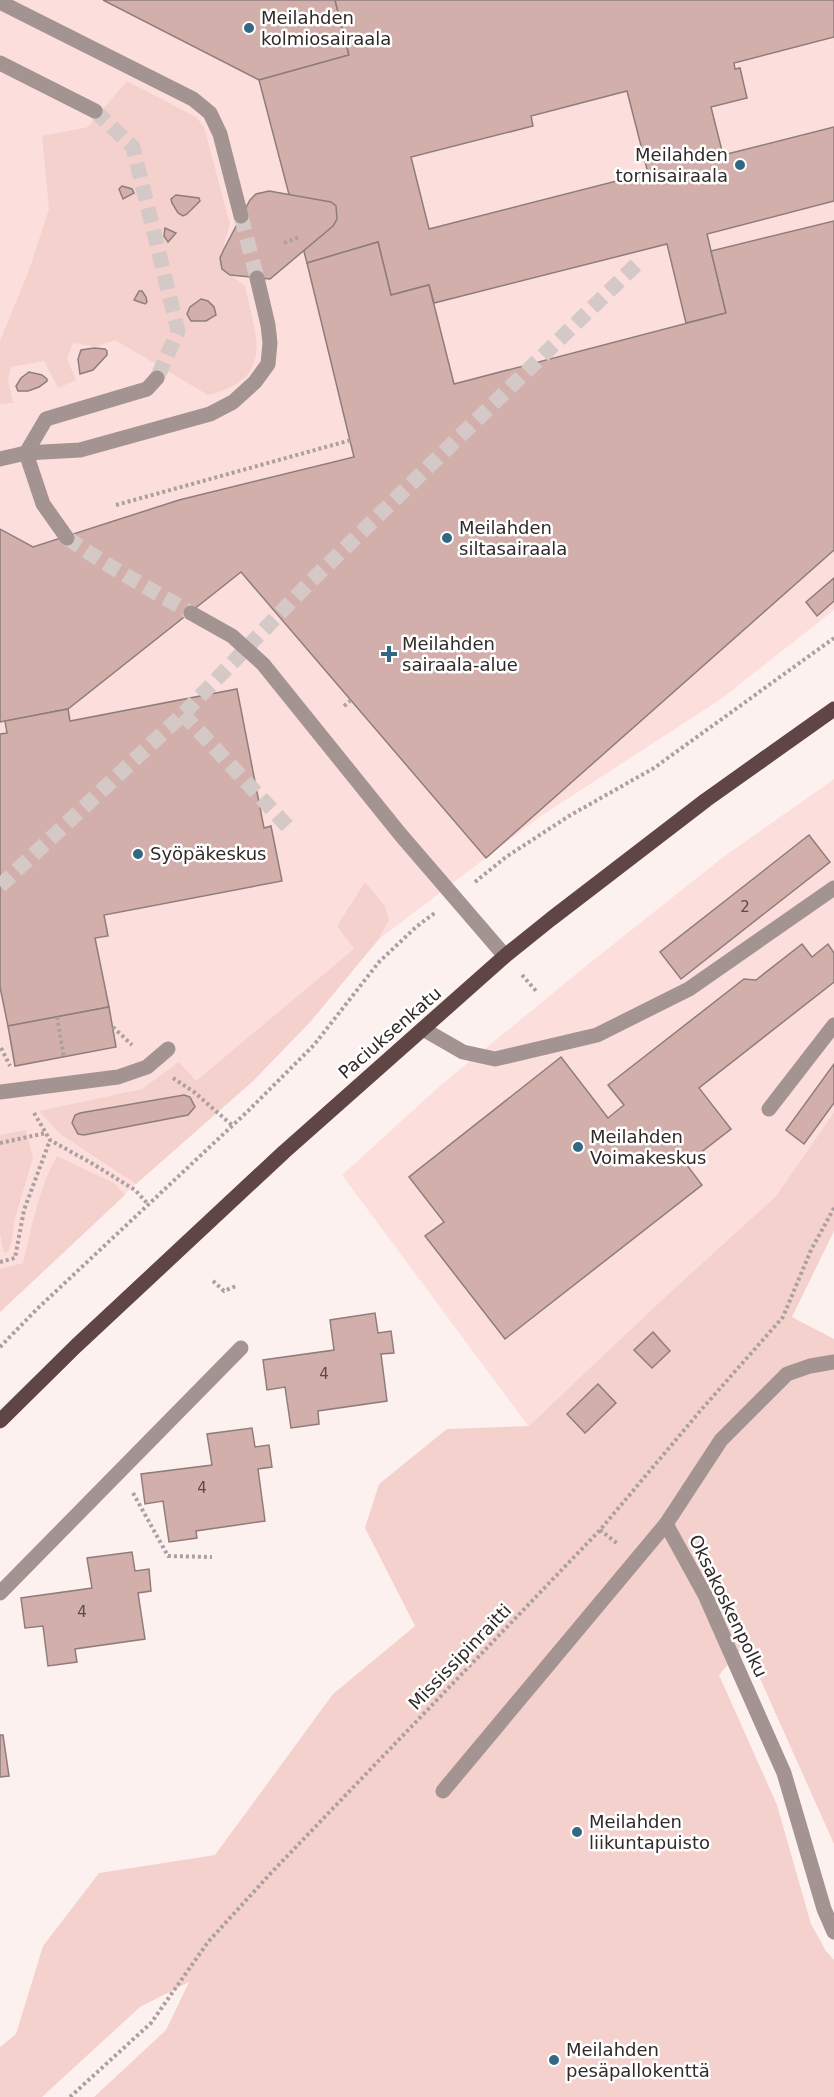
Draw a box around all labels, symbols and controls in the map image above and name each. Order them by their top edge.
place label: Meilahden kolmiosairaala [261,7,391,49]
marker: Meilahden kolmiosairaala [242,21,256,35]
place label: Meilahden tornisairaala [616,144,728,186]
marker: Meilahden tornisairaala [733,158,747,172]
place label: Meilahden siltasairaala [459,517,567,559]
marker: Meilahden siltasairaala [440,531,454,545]
place label: Meilahden sairaala-alue [402,633,518,675]
marker: Meilahden sairaala-alue [380,645,398,663]
place label: Syöpäkeskus [150,843,266,864]
marker: Syöpäkeskus [131,847,145,861]
house number: 2 [740,898,750,916]
street label: Paciuksenkatu [334,982,445,1083]
place label: Meilahden Voimakeskus [590,1126,706,1168]
marker: Meilahden Voimakeskus [571,1140,585,1154]
house number: 4 [319,1365,329,1383]
house number: 4 [197,1479,207,1497]
street label: Oksakoskenpolku [685,1531,772,1681]
street label: Mississipinraitti [404,1600,515,1714]
house number: 4 [77,1603,87,1621]
place label: Meilahden liikuntapuisto [589,1811,710,1853]
marker: Meilahden liikuntapuisto [570,1825,584,1839]
place label: Meilahden pesäpallokenttä [566,2039,710,2081]
marker: Meilahden pesäpallokenttä [547,2053,561,2067]

